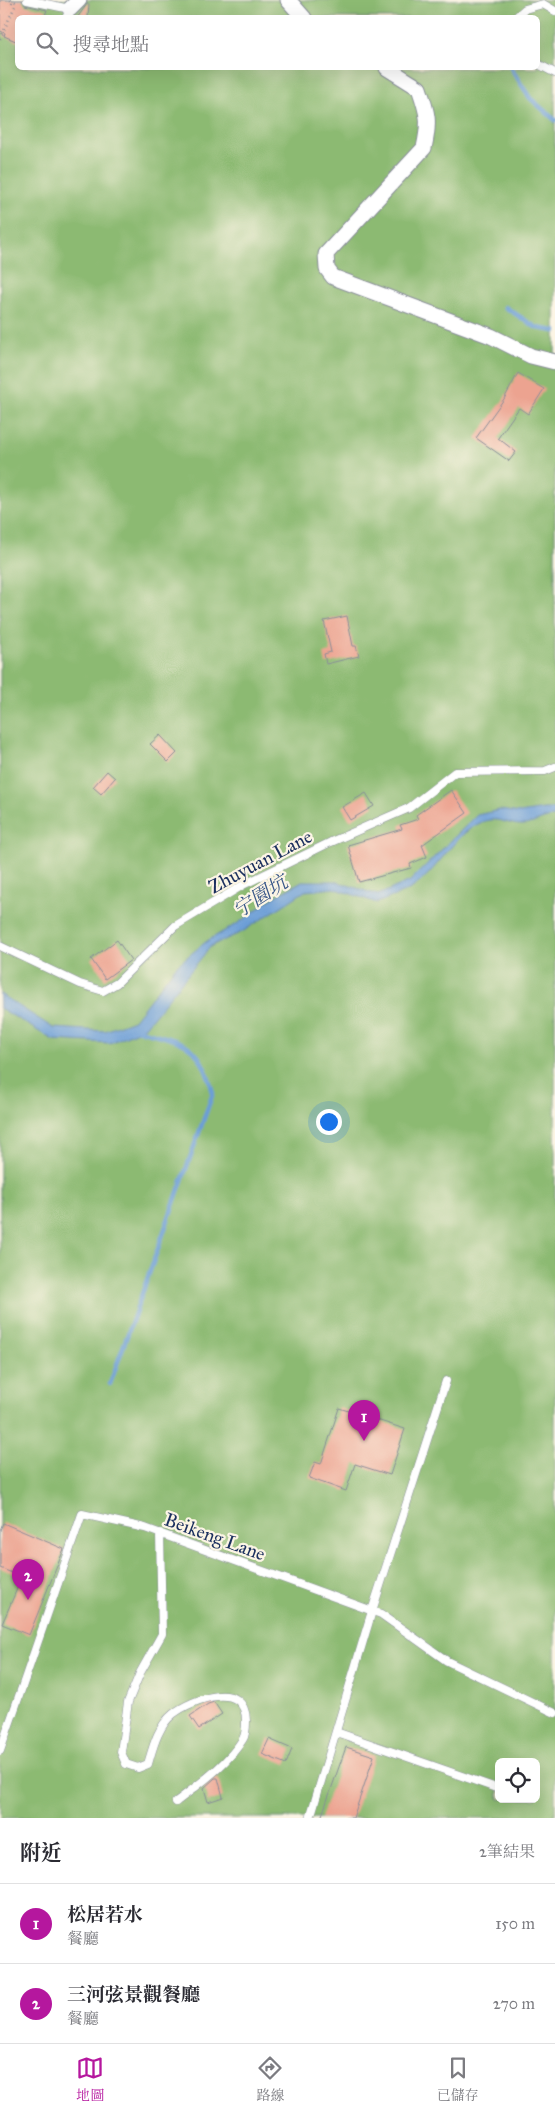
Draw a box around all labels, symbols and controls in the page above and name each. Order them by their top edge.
search box [15,15,540,70]
icon: search [33,29,61,57]
text: 搜尋地點 [73,33,149,56]
street label: Zhuyuan Lane [205,824,316,898]
water label: 宁園坑 [228,868,294,922]
your location [316,1109,342,1135]
pin: 1 [348,1400,380,1441]
street label: Beikeng Lane [161,1508,269,1566]
pin: 2 [12,1559,44,1600]
map controls [495,1758,540,1803]
button: locate [495,1758,540,1803]
text: 附近 [20,1840,62,1866]
text: 2筆結果 [479,1842,535,1861]
text: 松居若水 [67,1903,143,1926]
text: 1 [33,1914,39,1933]
text: 150 m [495,1914,535,1933]
text: 餐廳 [67,1929,99,1948]
text: 三河弦景觀餐廳 [67,1983,200,2006]
text: 2 [32,1994,40,2013]
text: 270 m [493,1994,535,2013]
text: 餐廳 [67,2009,99,2028]
tab: 地圖 [76,2054,104,2104]
tab: 路線 [256,2054,284,2104]
tab: 已儲存 [437,2054,479,2104]

